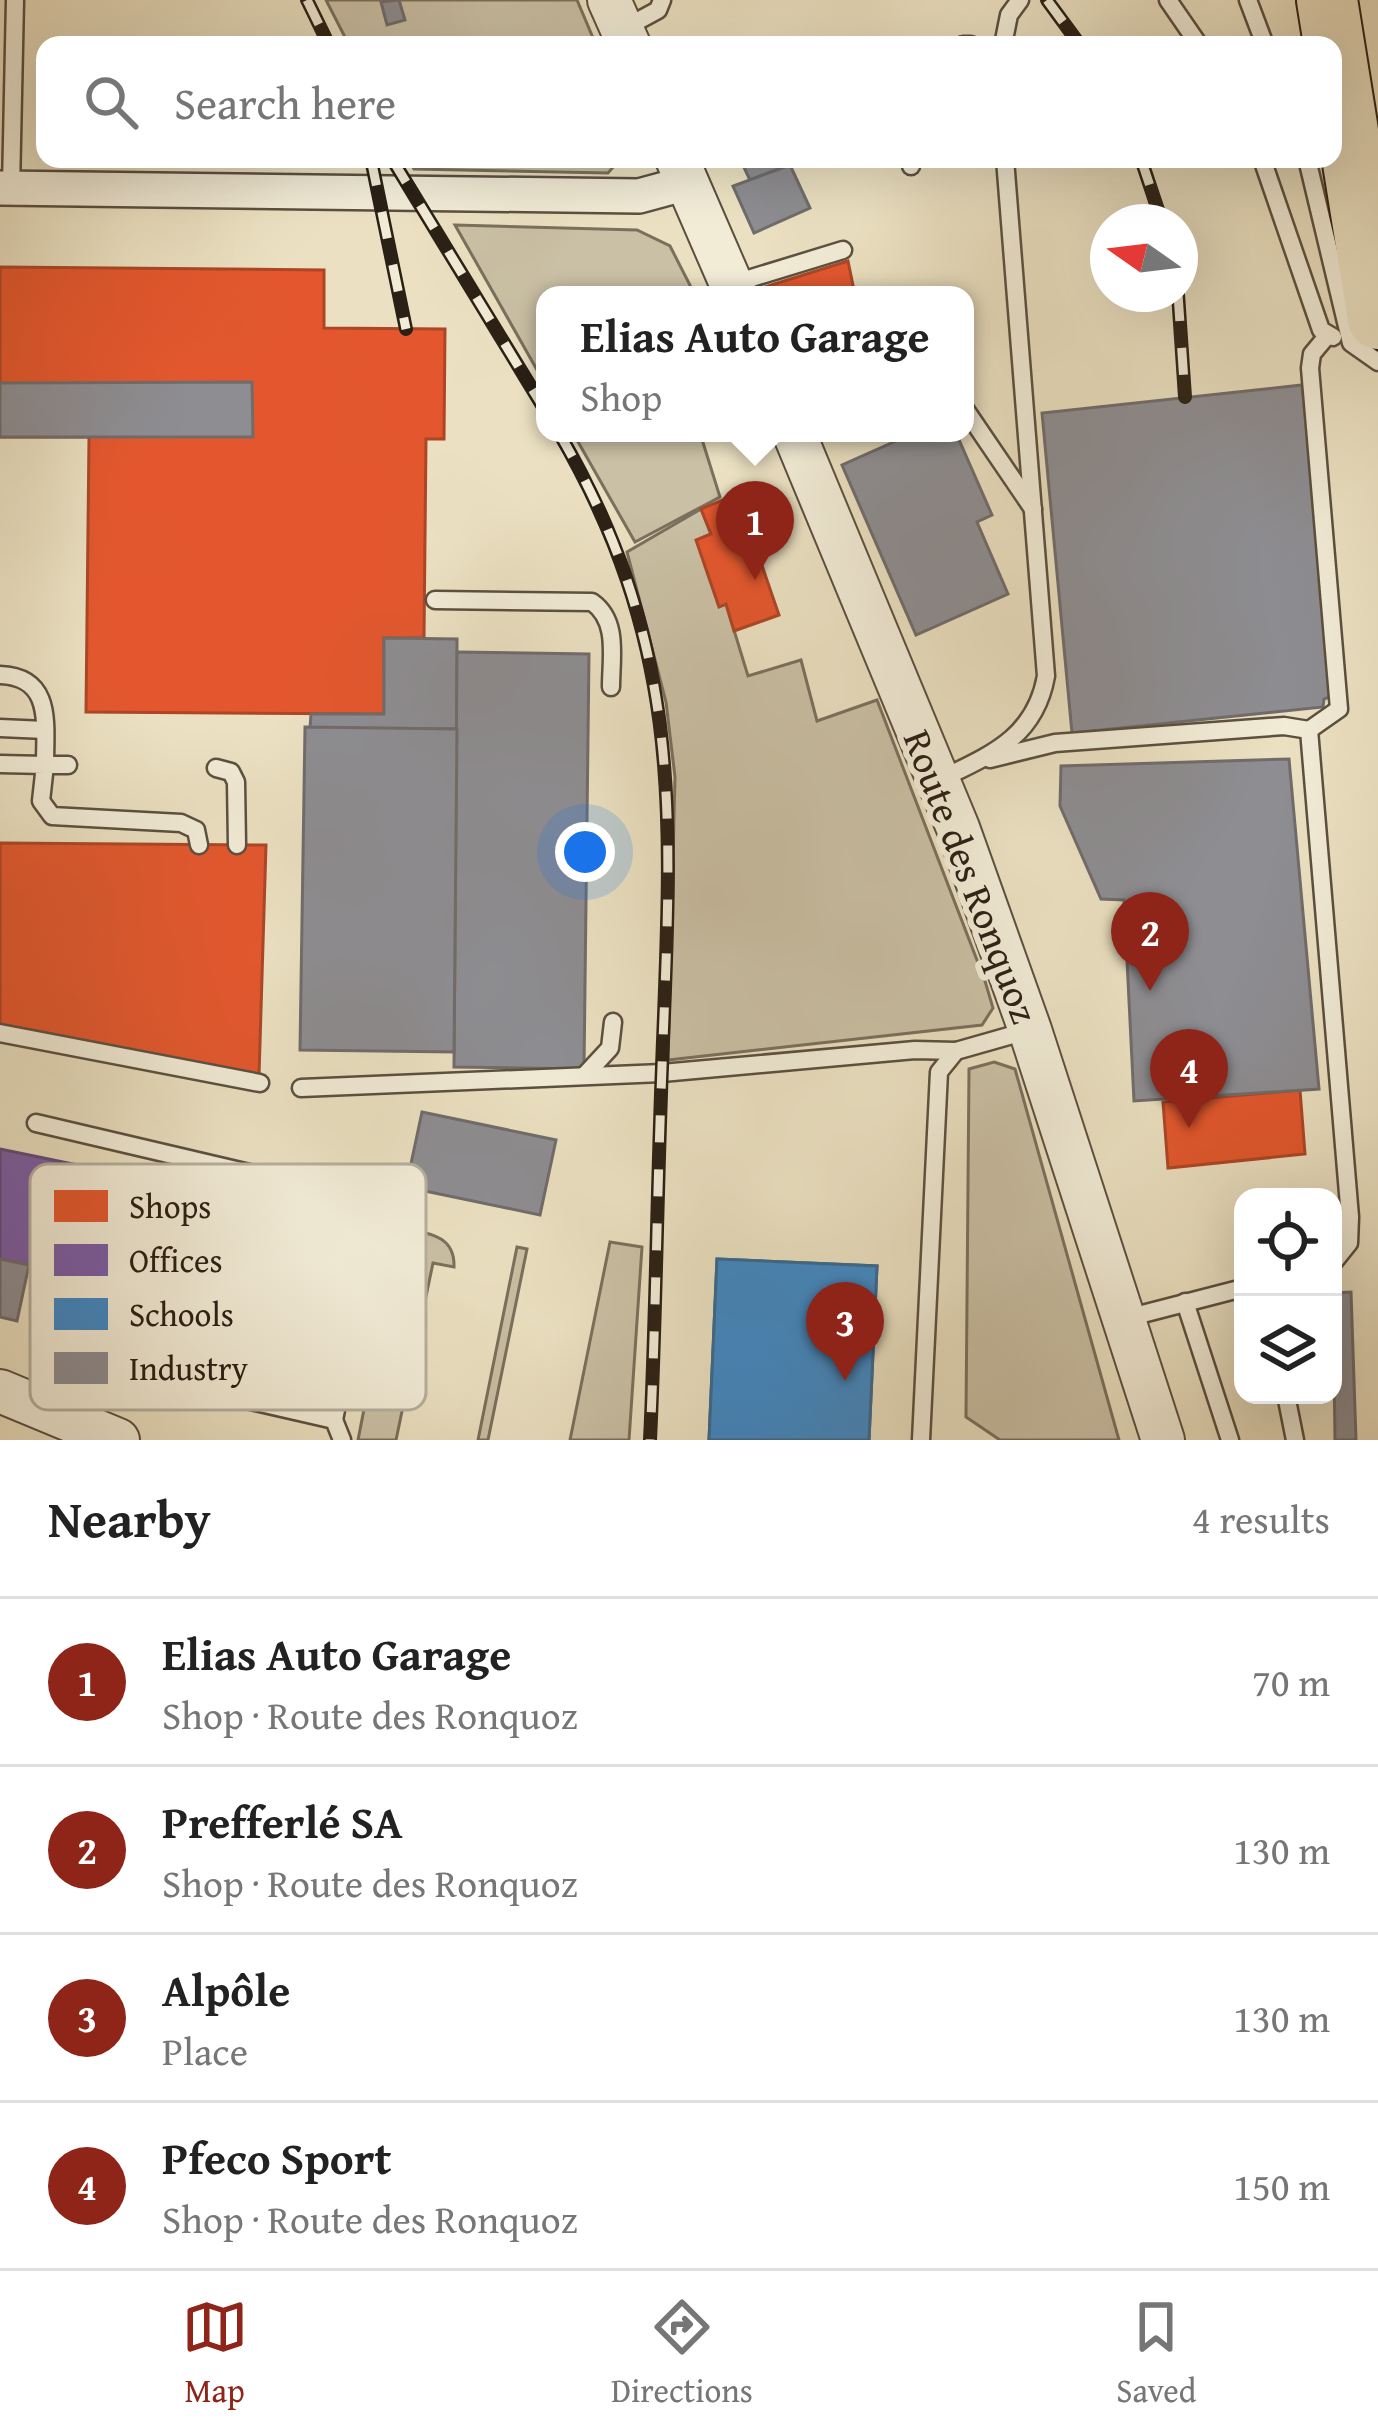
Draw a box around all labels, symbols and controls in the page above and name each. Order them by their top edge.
search box [36,36,1342,168]
icon: search [78,69,144,135]
text: Search here [174,70,396,135]
north arrow [1090,204,1198,312]
popup [536,286,974,442]
text: Elias Auto Garage [580,303,930,368]
text: Shop [580,368,662,425]
pin: 1 [716,481,794,580]
street label: Route des Ronquoz [890,721,1054,1031]
your location [555,822,615,882]
pin: 2 [1111,892,1189,991]
pin: 4 [1150,1029,1228,1128]
legend [30,1164,426,1410]
text: Shops [129,1182,211,1230]
map controls [1234,1188,1342,1404]
button: locate [1234,1188,1342,1296]
text: Offices [129,1236,223,1284]
pin: 3 [806,1282,884,1381]
text: Schools [129,1290,234,1338]
button: layers [1234,1296,1342,1404]
text: Industry [129,1344,248,1392]
text: Nearby [48,1481,211,1556]
text: 4 results [1192,1490,1330,1547]
text: Elias Auto Garage [162,1621,511,1686]
text: 1 [77,1653,97,1710]
text: 70 m [1252,1653,1330,1710]
text: Shop · Route des Ronquoz [162,1686,578,1743]
text: Prefferlé SA [162,1789,403,1854]
text: 2 [77,1821,97,1878]
text: 130 m [1233,1821,1330,1878]
text: Shop · Route des Ronquoz [162,1854,578,1911]
text: Alpôle [162,1957,290,2022]
text: 3 [77,1989,97,2046]
text: 130 m [1233,1989,1330,2046]
text: Place [162,2022,248,2079]
text: Pfeco Sport [162,2125,391,2190]
text: 4 [77,2157,97,2214]
text: 150 m [1233,2157,1330,2214]
text: Shop · Route des Ronquoz [162,2190,578,2247]
tab: Map [182,2294,248,2414]
tab: Directions [611,2294,753,2414]
tab: Saved [1116,2294,1196,2414]

